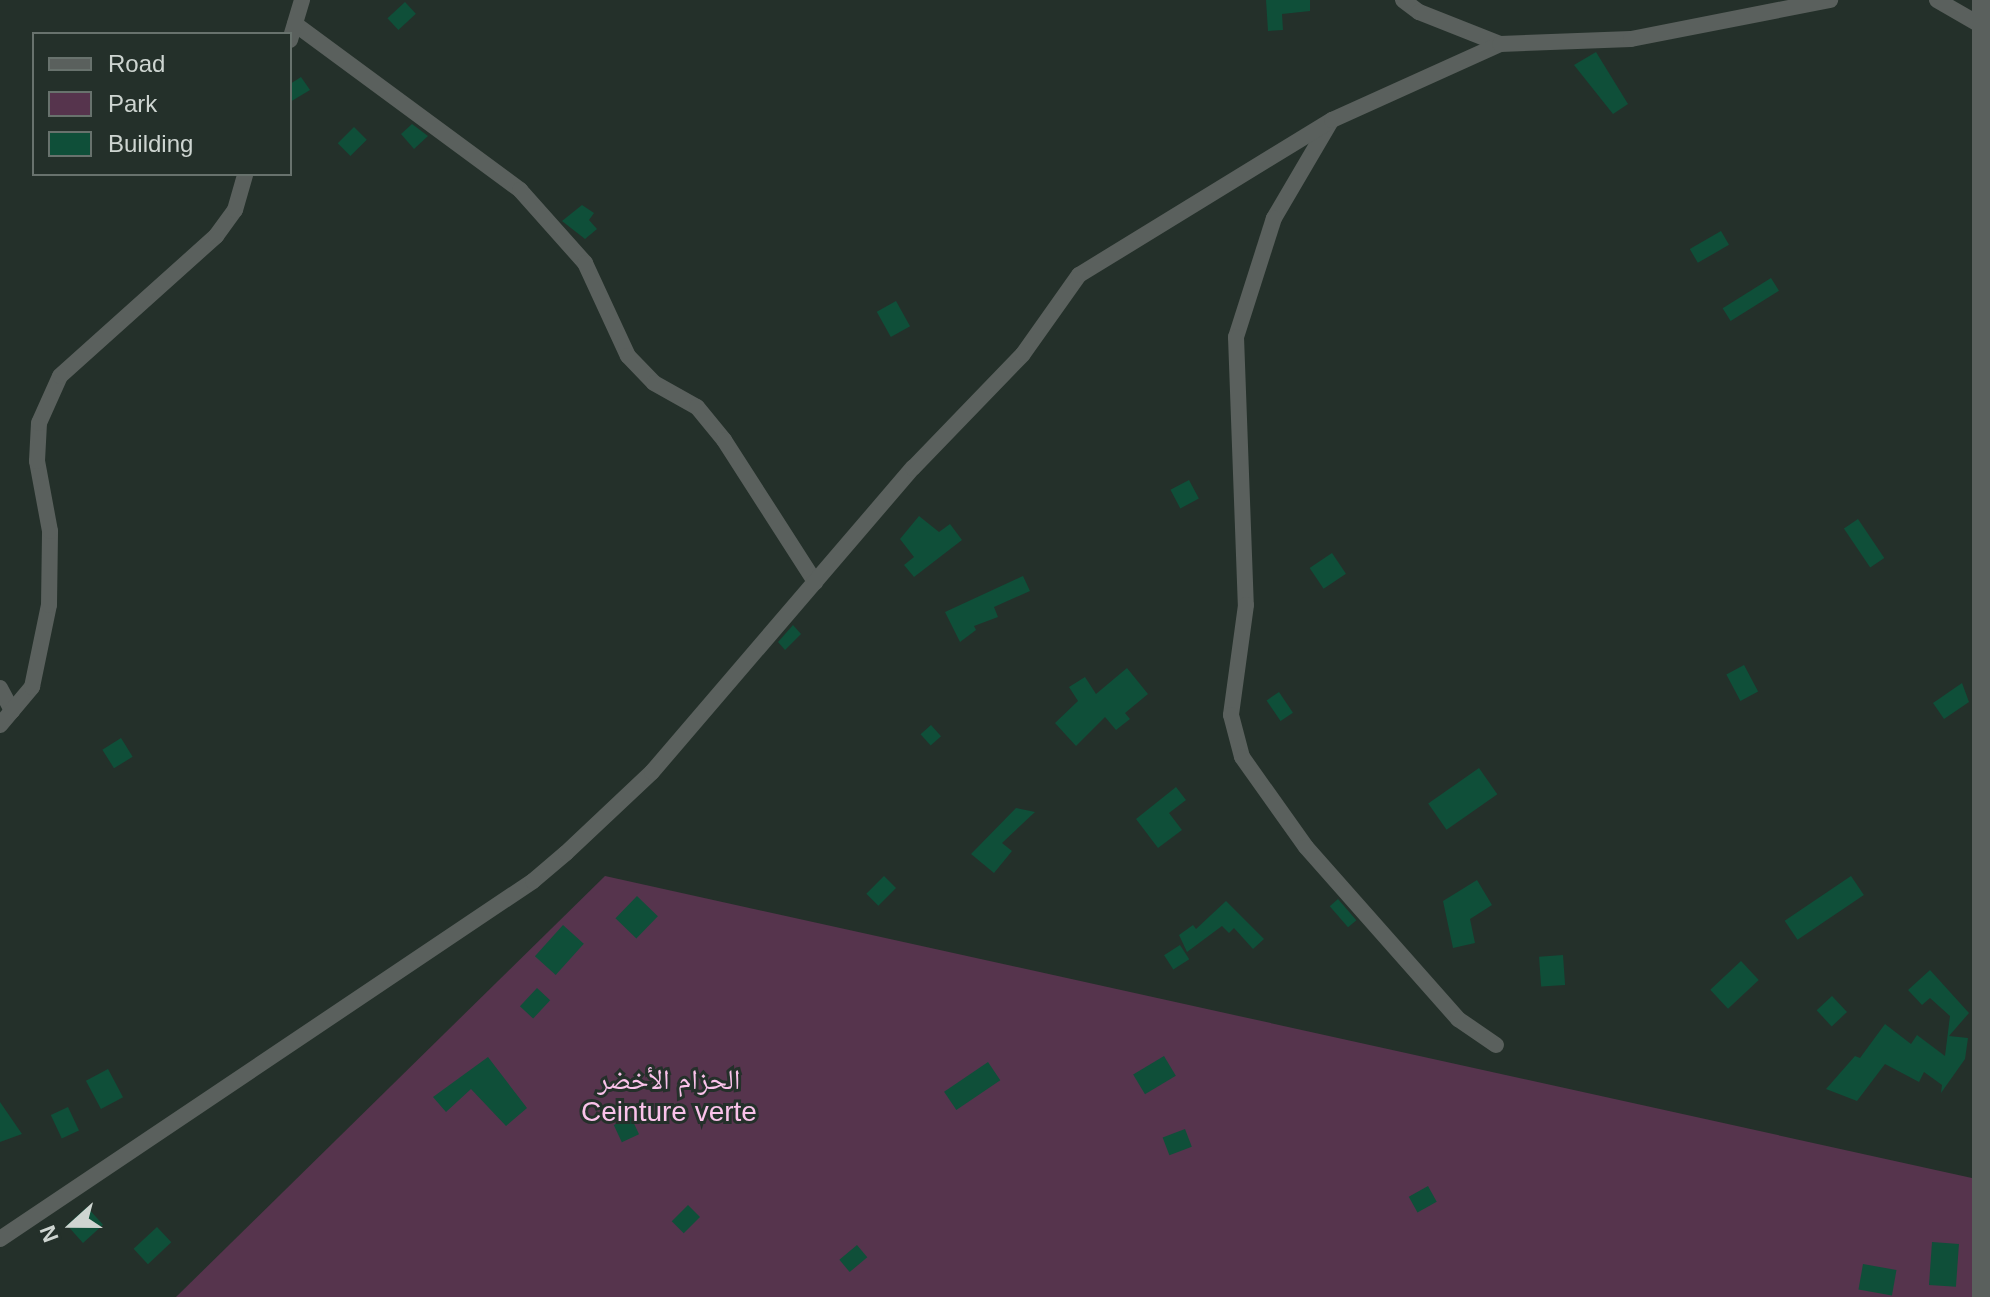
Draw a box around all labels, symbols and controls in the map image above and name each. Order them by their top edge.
legend [32,32,292,176]
text: Road [108,50,165,77]
text: Park [108,90,157,117]
text: Building [108,130,193,157]
park label: الحزام الأخضر Ceinture verte [581,1063,757,1129]
north arrow [32,1185,112,1265]
text: N [35,1222,64,1246]

